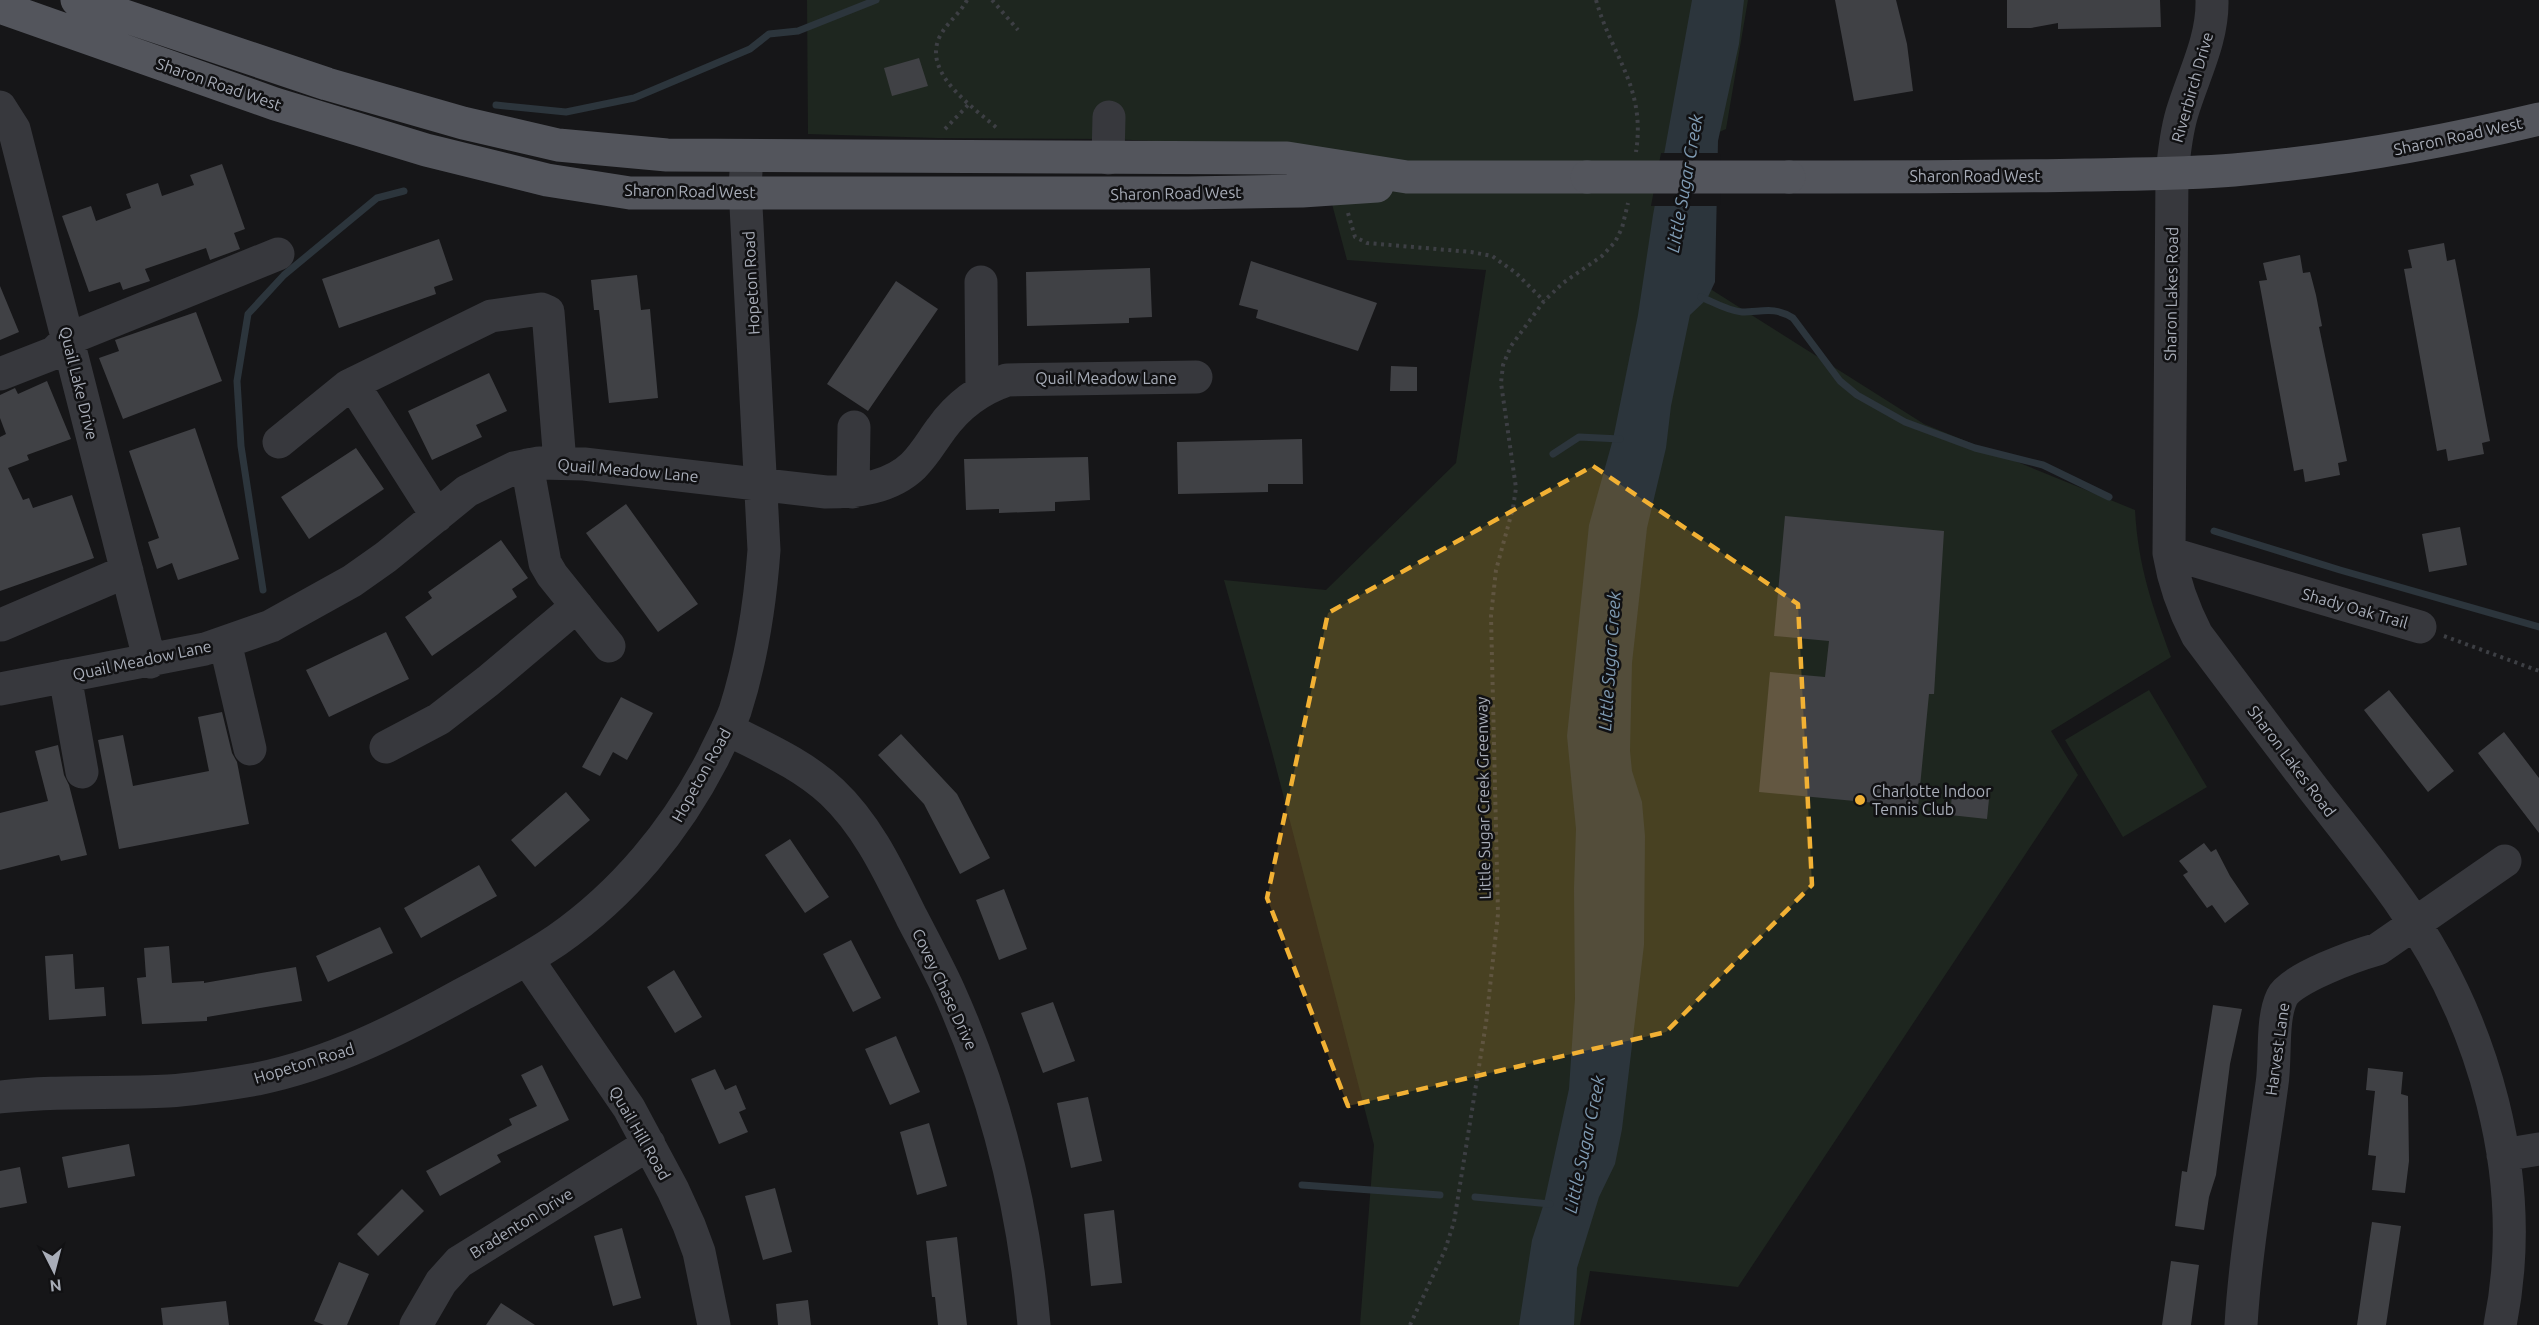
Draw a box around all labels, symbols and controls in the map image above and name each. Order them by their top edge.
street label: Riverbirch Drive [2168,30,2216,144]
street label: Sharon Road West [154,54,285,114]
water label: Little Sugar Creek [1662,111,1706,254]
street label: Sharon Road West [2392,113,2525,158]
street label: Sharon Road West [1909,167,2041,185]
street label: Sharon Road West [624,181,756,201]
street label: Sharon Road West [1110,183,1242,203]
street label: Sharon Lakes Road [2161,227,2181,361]
street label: Hopeton Road [739,231,763,335]
street label: Quail Lake Drive [56,325,102,441]
street label: Quail Meadow Lane [1035,369,1177,387]
street label: Quail Meadow Lane [557,455,699,485]
street label: Shady Oak Trail [2300,584,2410,632]
water label: Little Sugar Creek [1594,589,1624,732]
street label: Quail Meadow Lane [71,636,213,684]
street label: Little Sugar Creek Greenway [1472,696,1494,900]
street label: Sharon Lakes Road [2244,702,2340,820]
street label: Hopeton Road [668,725,734,825]
place label: Charlotte Indoor Tennis Club [1872,782,1991,818]
marker: Charlotte Indoor Tennis Club [1853,793,1867,807]
street label: Covey Chase Drive [909,926,981,1052]
street label: Harvest Lane [2262,1001,2292,1097]
street label: Hopeton Road [252,1039,356,1087]
water label: Little Sugar Creek [1560,1072,1609,1215]
street label: Quail Hill Road [606,1083,674,1183]
street label: Bradenton Drive [466,1184,576,1262]
north arrow [24,1241,84,1301]
text: N [49,1276,62,1295]

